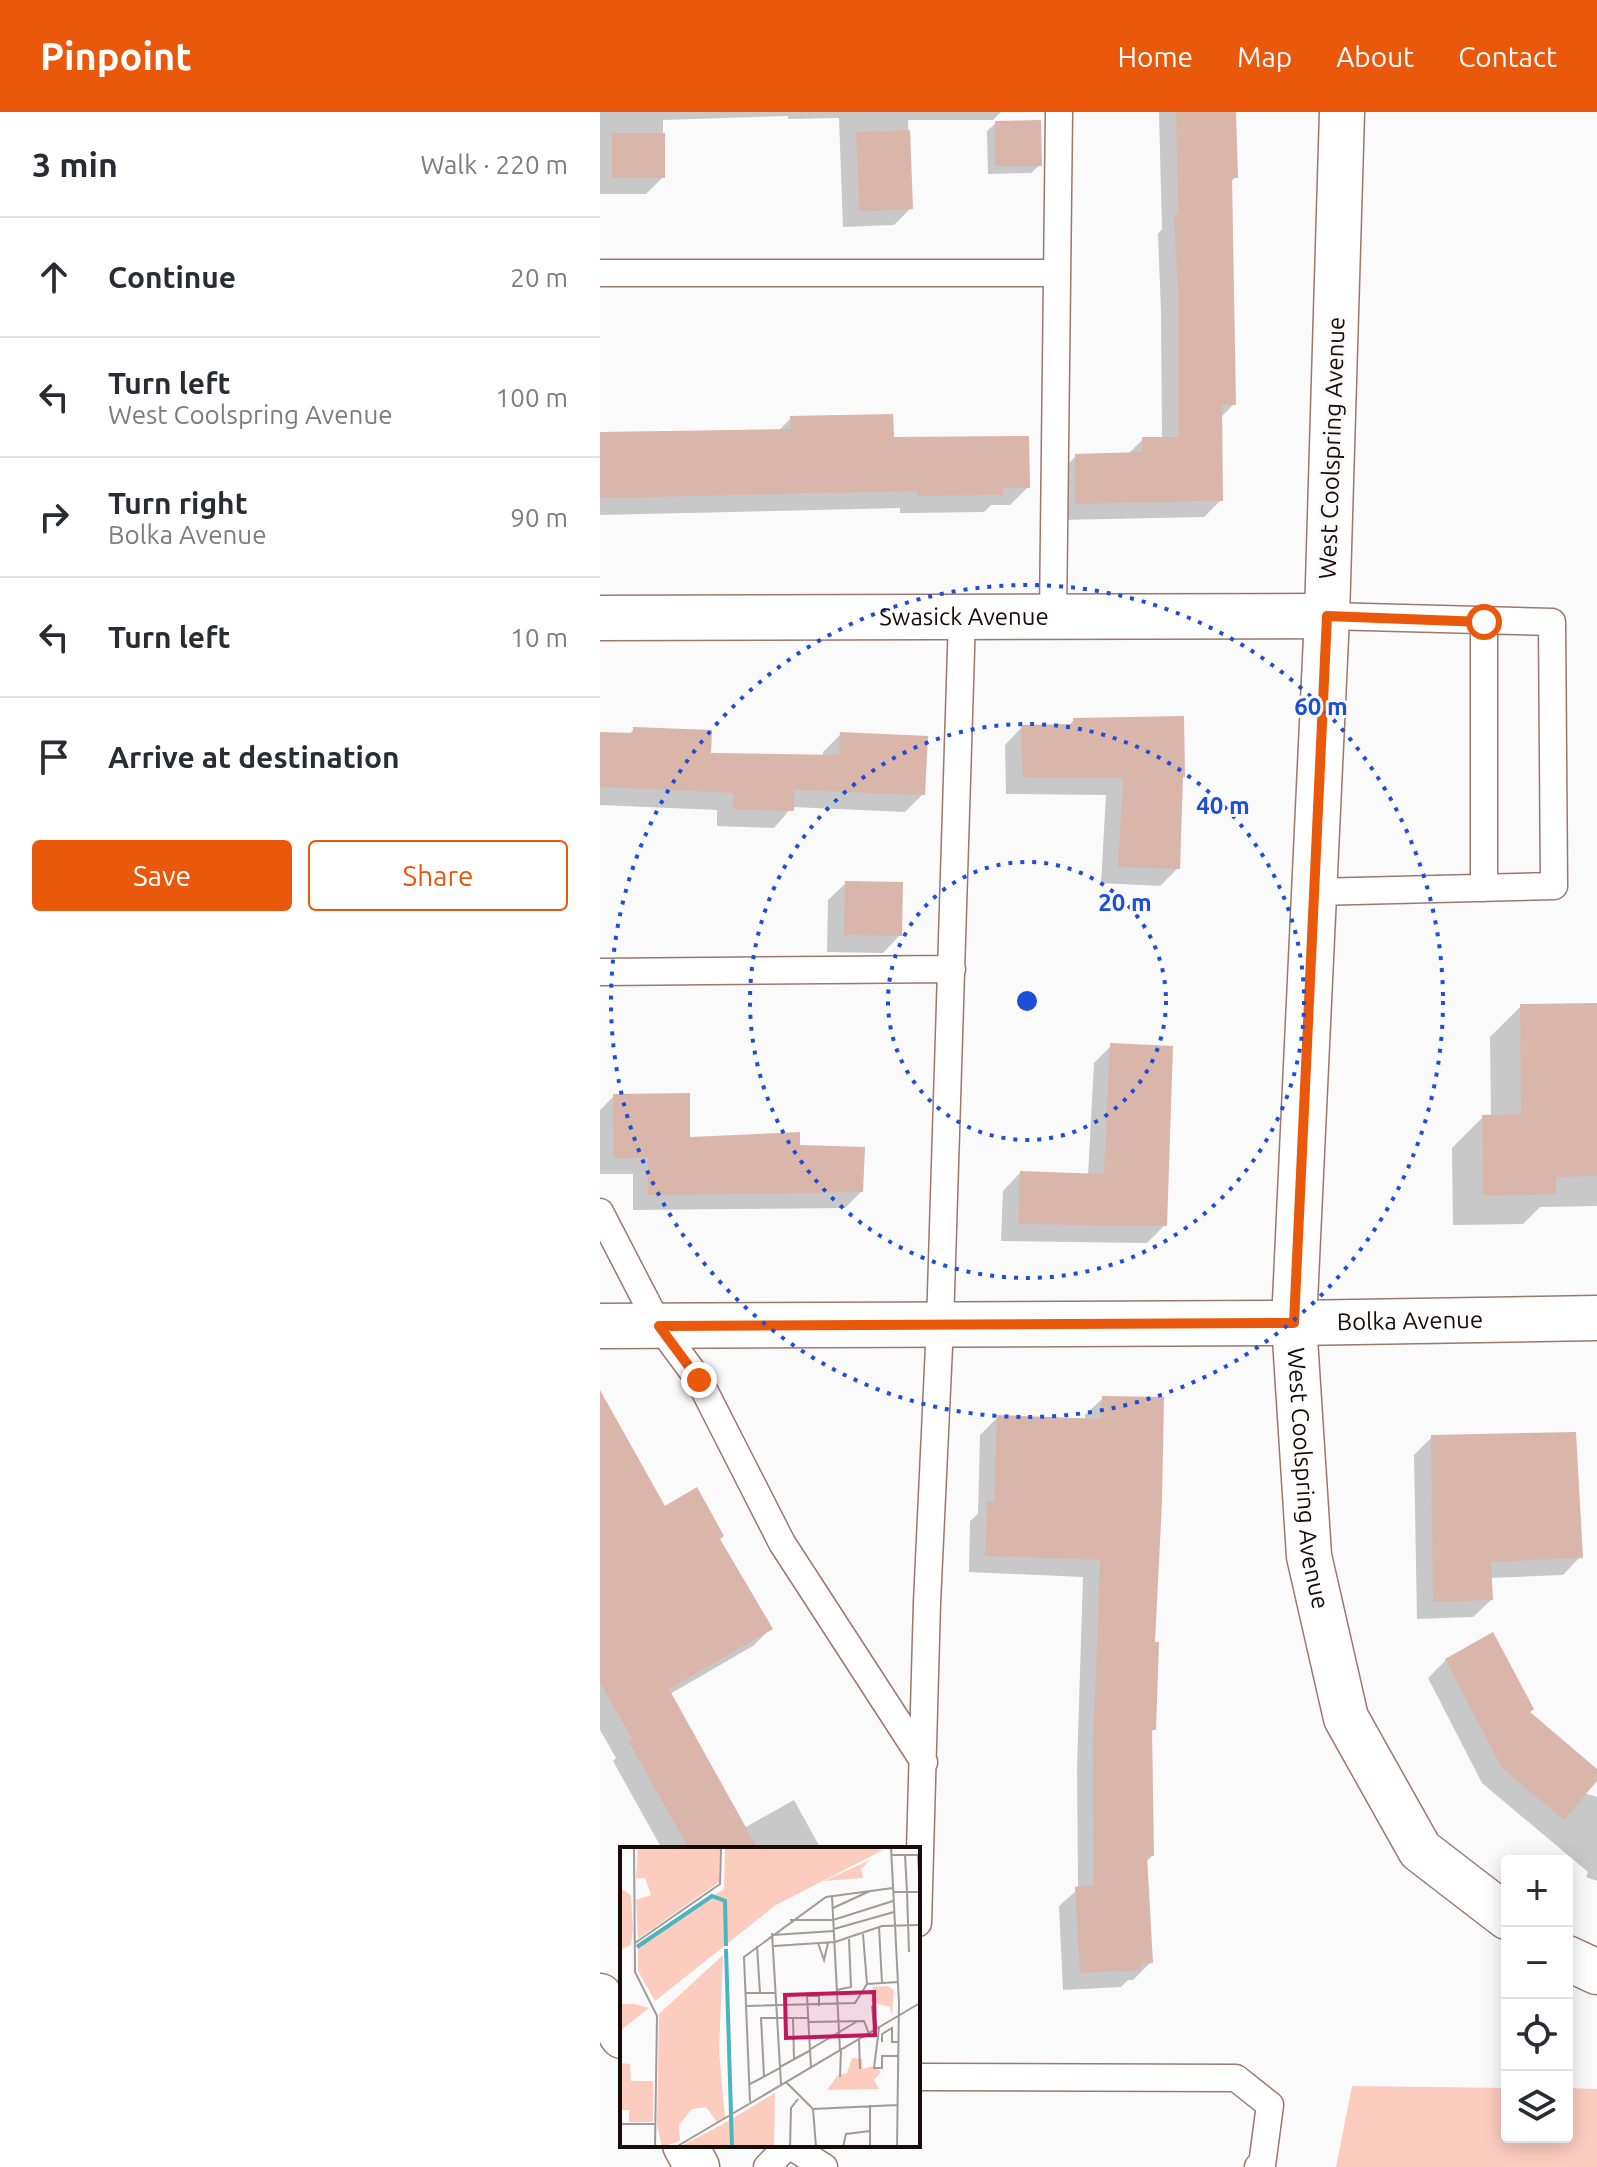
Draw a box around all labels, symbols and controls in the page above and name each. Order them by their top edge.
text: Pinpoint [40,35,192,77]
text: Home [1118,41,1193,72]
text: Map [1237,41,1292,72]
text: About [1336,41,1414,72]
text: Contact [1458,41,1557,72]
text: 3 min [32,145,118,183]
text: Walk · 220 m [420,150,568,179]
icon: ahead [32,255,76,299]
text: Continue [108,260,236,294]
text: 20 m [510,263,568,292]
street label: West Coolspring Avenue [1313,316,1350,580]
text: Turn left [108,366,230,400]
icon: left [32,375,76,419]
text: 100 m [496,383,568,412]
text: West Coolspring Avenue [108,400,393,429]
text: Turn right [108,486,248,520]
icon: right [32,495,76,539]
text: 90 m [510,503,568,532]
text: Bolka Avenue [108,520,267,549]
street label: Swasick Avenue [879,603,1049,630]
route start [1466,604,1502,640]
icon: left [32,615,76,659]
text: Turn left [108,620,230,654]
text: 10 m [510,623,568,652]
text: 60 m [1294,693,1348,720]
icon: arrive [32,735,76,779]
text: Arrive at destination [108,740,400,774]
text: 40 m [1196,792,1250,819]
button: Save [32,840,292,911]
button: Share [308,840,568,911]
text: 20 m [1098,889,1152,916]
centre of rings [1013,987,1041,1015]
street label: Bolka Avenue [1337,1306,1483,1335]
street label: West Coolspring Avenue [1283,1347,1335,1612]
route end [681,1362,717,1398]
inset map [620,1847,920,2147]
map controls [1501,1855,1573,2143]
button: + [1501,1855,1573,1927]
button: − [1501,1927,1573,1999]
button: locate [1501,1999,1573,2071]
button: layers [1501,2071,1573,2143]

